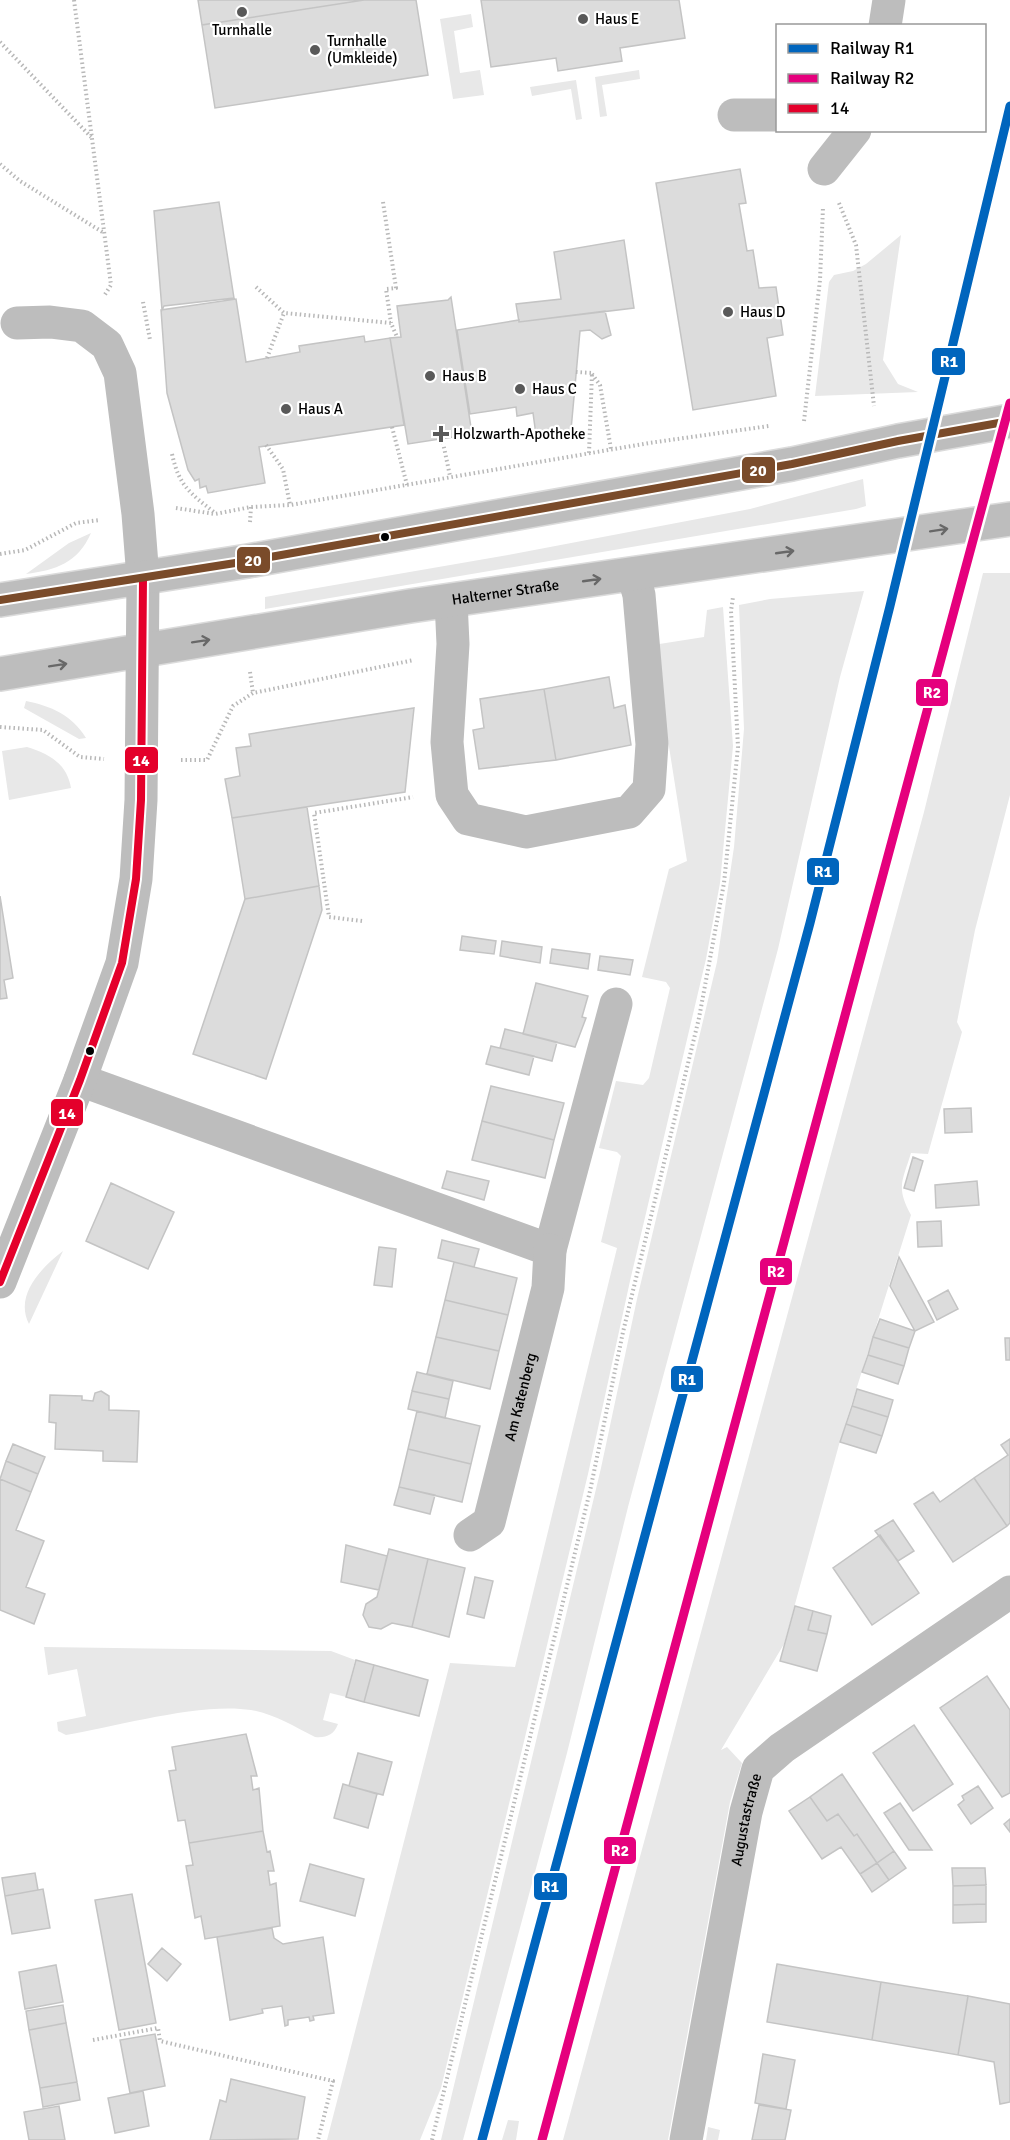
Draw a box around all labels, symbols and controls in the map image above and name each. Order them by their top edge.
marker: Turnhalle [235,5,249,19]
place label: Haus E [595,10,639,28]
marker: Haus E [576,12,590,26]
place label: Turnhalle [212,21,272,39]
legend [776,24,986,132]
place label: Turnhalle (Umkleide) [327,32,398,67]
text: Railway R1 [830,37,915,59]
marker: Turnhalle (Umkleide) [308,43,322,57]
text: Railway R2 [830,67,915,89]
text: 14 [830,97,850,119]
place label: Haus D [740,303,786,321]
marker: Haus D [721,305,735,319]
line badge: R1 [931,347,966,376]
text: R1 [940,352,959,372]
place label: Haus B [442,367,487,385]
marker: Haus B [423,369,437,383]
place label: Haus C [532,380,577,398]
marker: Haus C [513,382,527,396]
place label: Haus A [298,400,343,418]
marker: Haus A [279,402,293,416]
place label: Holzwarth-Apotheke [453,425,586,443]
marker: Holzwarth-Apotheke [434,427,448,441]
line badge: 20 [741,456,776,484]
text: 20 [749,461,767,481]
one-way arrow [929,524,949,535]
unlabelled marker [379,531,391,543]
line badge: 20 [236,546,271,574]
one-way arrow [775,547,795,558]
text: 20 [244,551,262,571]
street label: Halterner Straße [451,575,560,609]
one-way arrow [582,575,602,586]
one-way arrow [191,636,211,647]
one-way arrow [47,659,67,670]
line badge: R2 [915,678,949,707]
text: R2 [923,683,941,703]
line badge: 14 [124,746,159,774]
text: 14 [132,751,150,771]
line badge: R1 [806,857,840,886]
text: R1 [814,862,833,882]
unlabelled marker [84,1045,96,1057]
line badge: 14 [50,1098,84,1127]
text: 14 [58,1104,76,1124]
line badge: R2 [759,1257,793,1286]
text: R2 [767,1262,785,1282]
street label: Am Katenberg [501,1351,540,1443]
line badge: R1 [670,1365,704,1393]
text: R1 [678,1370,697,1390]
street label: Augustastraße [727,1771,765,1867]
line badge: R2 [603,1836,637,1865]
text: R2 [611,1841,629,1861]
line badge: R1 [533,1872,568,1901]
text: R1 [541,1877,560,1897]

